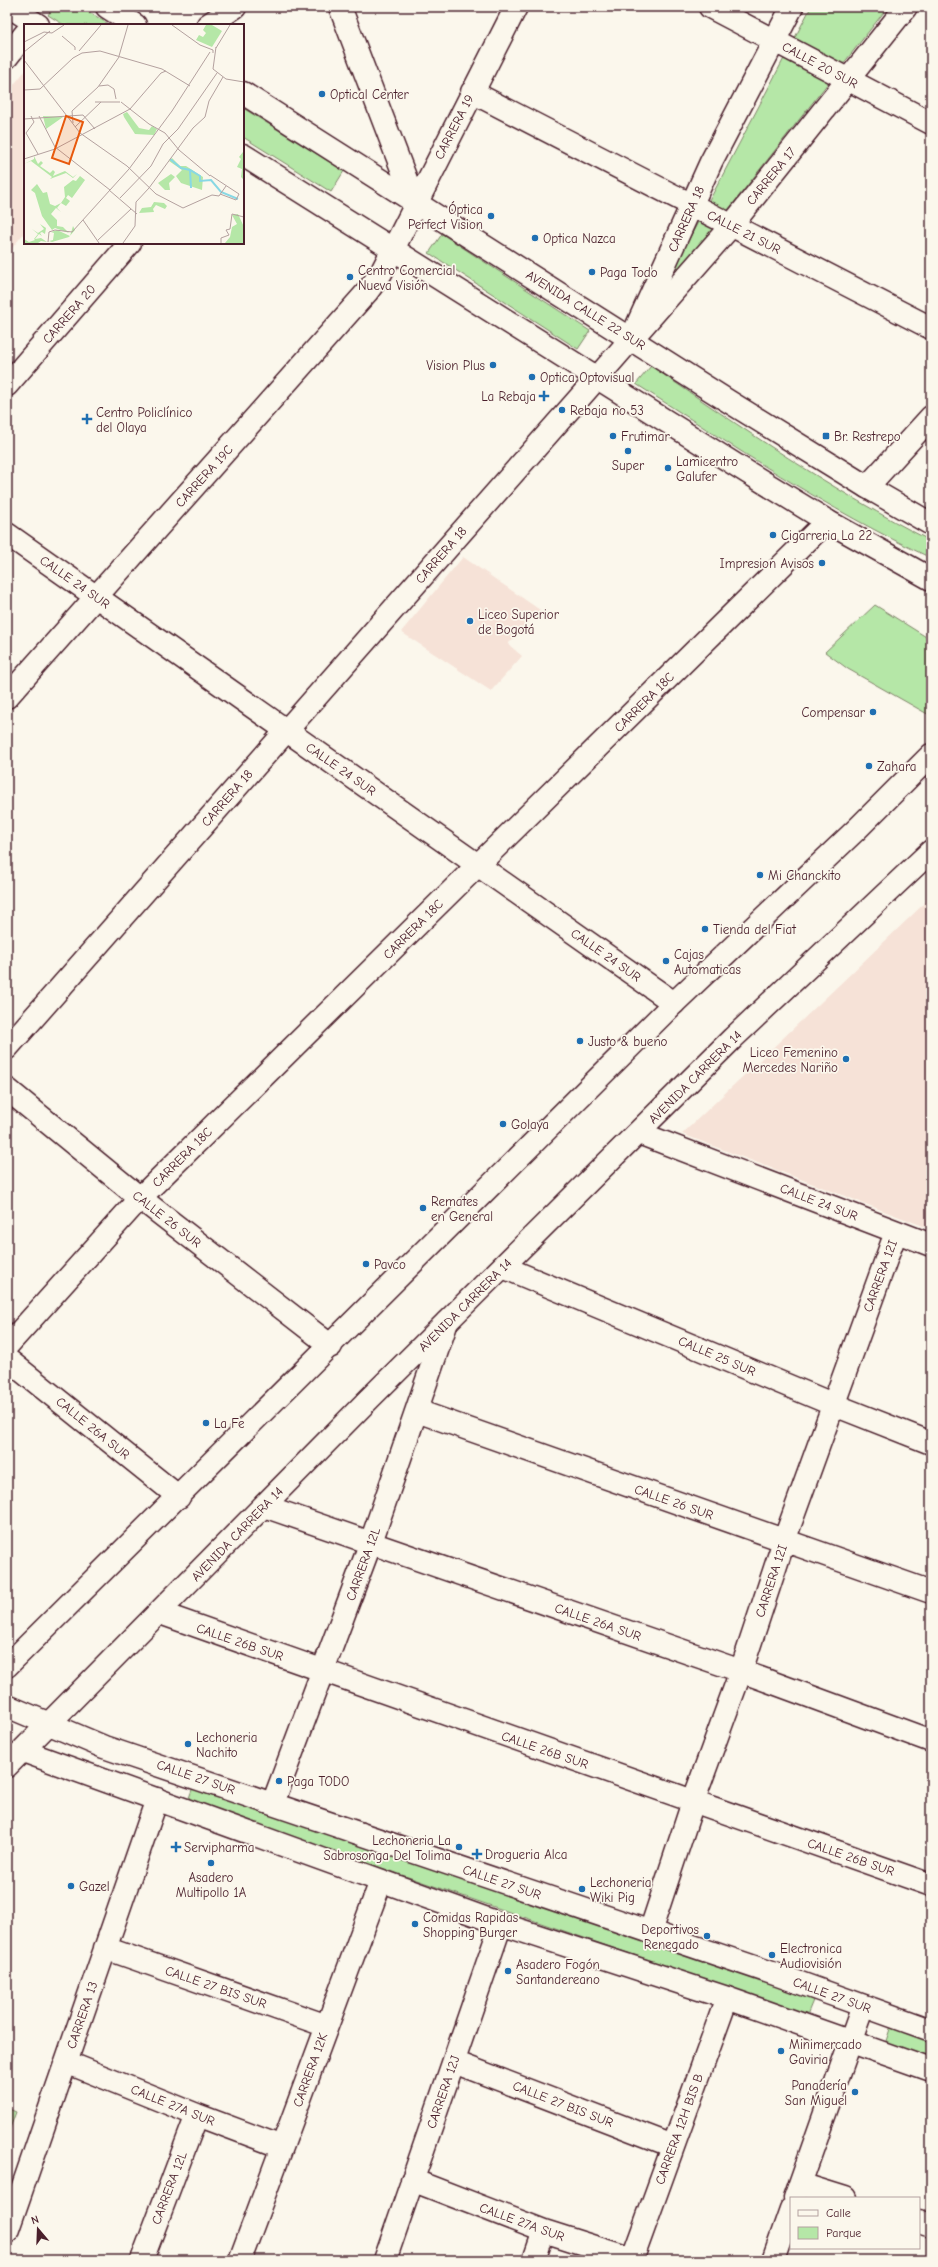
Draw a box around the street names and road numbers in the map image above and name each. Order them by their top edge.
street label: CALLE 20 SUR [780,39,861,91]
street label: CARRERA 19 [431,92,477,162]
street label: CARRERA 17 [743,144,799,208]
street label: CARRERA 18 [665,184,707,254]
street label: CALLE 21 SUR [705,207,784,257]
street label: AVENIDA CALLE 22 SUR [523,267,649,353]
street label: CARRERA 20 [39,281,99,347]
street label: CARRERA 19C [172,442,236,510]
street label: CARRERA 18 [412,523,470,586]
street label: CALLE 24 SUR [37,552,113,612]
street label: CARRERA 18C [611,669,677,735]
street label: CALLE 24 SUR [303,739,379,799]
street label: CARRERA 18 [198,766,256,829]
street label: CARRERA 18C [380,896,446,962]
street label: CALLE 24 SUR [568,925,644,985]
street label: AVENIDA CARRERA 14 [645,1027,745,1127]
street label: CARRERA 18C [149,1124,215,1190]
street label: CALLE 24 SUR [778,1180,860,1224]
street label: CALLE 26 SUR [130,1188,204,1251]
street label: CARRERA 12I [860,1238,900,1314]
street label: AVENIDA CARRERA 14 [415,1255,515,1355]
street label: CALLE 25 SUR [676,1333,758,1379]
street label: CALLE 26A SUR [53,1394,133,1462]
street label: CALLE 26 SUR [632,1481,716,1523]
street label: AVENIDA CARRERA 14 [188,1484,286,1584]
street label: CARRERA 12L [343,1525,383,1603]
street label: CARRERA 12I [752,1543,790,1619]
street label: CALLE 26A SUR [553,1600,643,1644]
street label: CALLE 26B SUR [195,1620,286,1664]
street label: CALLE 26B SUR [500,1728,591,1772]
street label: CALLE 27 SUR [155,1757,237,1798]
street label: CALLE 26B SUR [806,1835,897,1879]
street label: CALLE 27 SUR [461,1862,543,1903]
street label: CALLE 27 BIS SUR [163,1963,269,2012]
street label: CALLE 27 SUR [791,1974,873,2016]
street label: CARRERA 13 [63,1979,101,2051]
street label: CARRERA 12K [290,2030,331,2109]
street label: CARRERA 12J [423,2053,463,2131]
street label: CARRERA 12H BIS B [652,2071,706,2187]
street label: CALLE 27 BIS SUR [511,2078,616,2130]
street label: CALLE 27A SUR [129,2081,218,2129]
street label: CARRERA 12L [148,2149,190,2227]
street label: CALLE 27A SUR [477,2200,567,2244]

